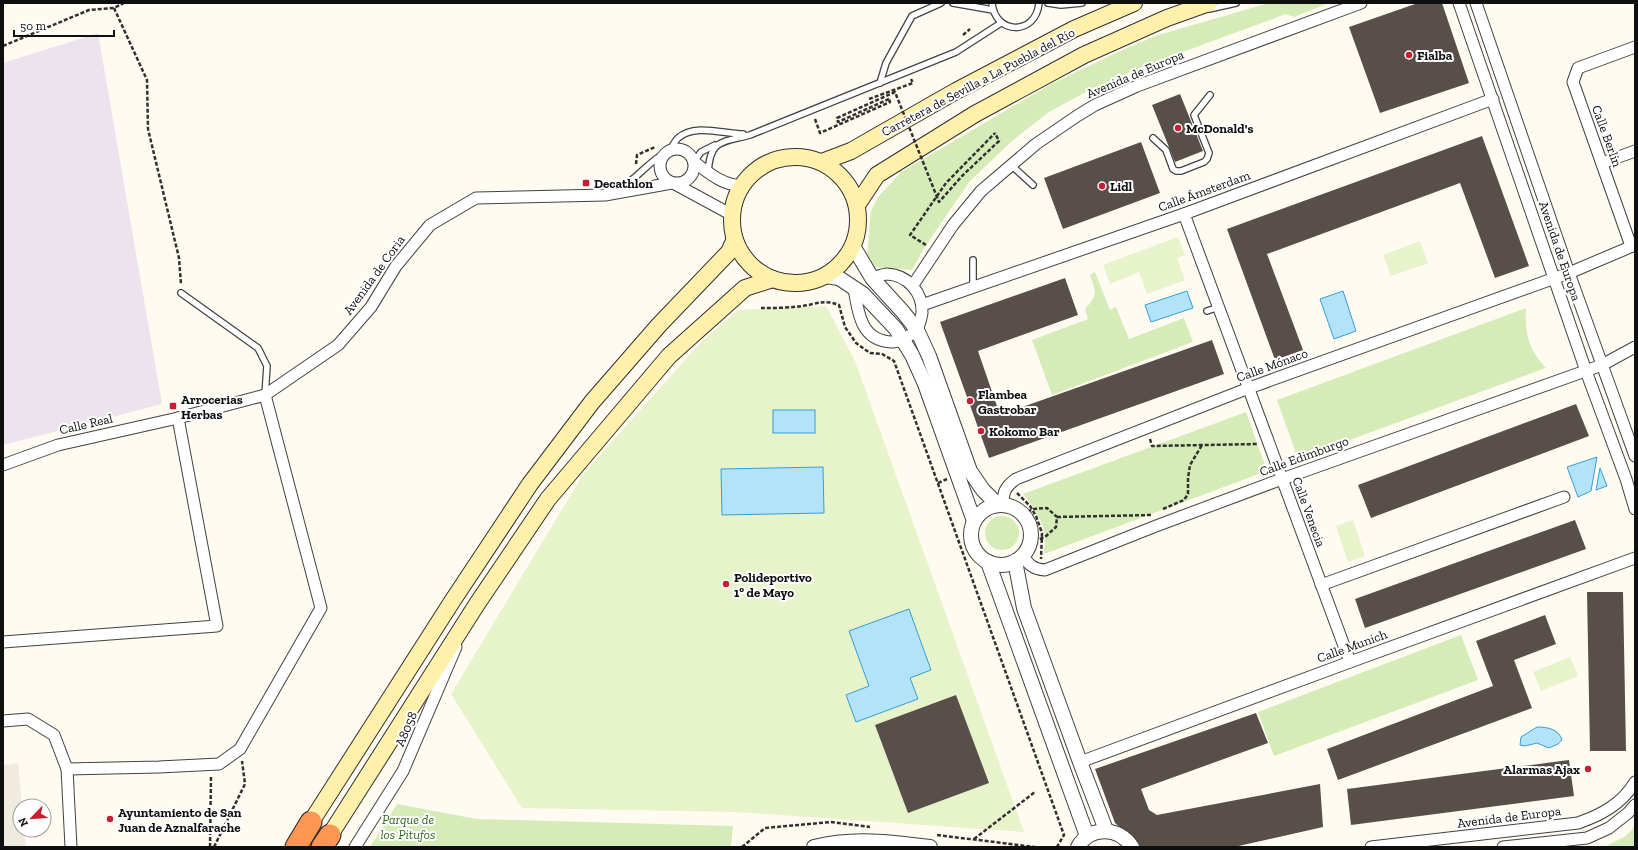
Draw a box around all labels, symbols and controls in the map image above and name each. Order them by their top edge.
scale bar [14,12,114,38]
text: 50 m [20,19,47,33]
street label: Carretera de Sevilla a La Puebla del Río [879,24,1078,140]
street label: Avenida de Europa [1084,46,1187,101]
place label: Fialba [1417,48,1453,63]
marker: Fialba [1404,50,1414,60]
street label: Calle Berlín [1589,103,1625,169]
place label: McDonald's [1186,121,1253,136]
marker: McDonald's [1173,123,1183,133]
street label: Calle Ámsterdam [1156,167,1253,215]
place label: Decathlon [594,176,653,191]
marker: Decathlon [581,178,591,188]
place label: Lidl [1110,179,1133,194]
marker: Lidl [1097,181,1107,191]
street label: Avenida de Europa [1536,199,1584,304]
street label: Avenida de Coria [340,232,408,318]
street label: Calle Mónaco [1234,345,1310,385]
place label: Flambea Gastrobar [978,387,1037,417]
place label: Arrocerias Herbas [181,392,243,422]
marker: Flambea Gastrobar [965,396,975,406]
marker: Arrocerias Herbas [168,401,178,411]
street label: Calle Real [58,410,115,437]
place label: Kokomo Bar [989,424,1060,439]
marker: Kokomo Bar [976,426,986,436]
street label: Calle Edimburgo [1257,433,1351,479]
street label: Calle Venecia [1289,475,1329,550]
place label: Polideportivo 1º de Mayo [734,570,812,600]
marker: Polideportivo 1º de Mayo [721,579,731,589]
street label: Calle Munich [1315,626,1390,666]
street label: A8058 [392,709,420,749]
place label: Alarmas Ajax [1503,762,1580,778]
marker: Alarmas Ajax [1583,764,1593,774]
north arrow [12,798,52,838]
street label: Avenida de Europa [1456,803,1562,831]
place label: Ayuntamiento de San Juan de Aznalfarache [118,805,242,835]
park label: Parque de los Pitufos [381,812,436,842]
marker: Ayuntamiento de San Juan de Aznalfarache [105,814,115,824]
text: N [15,815,31,829]

